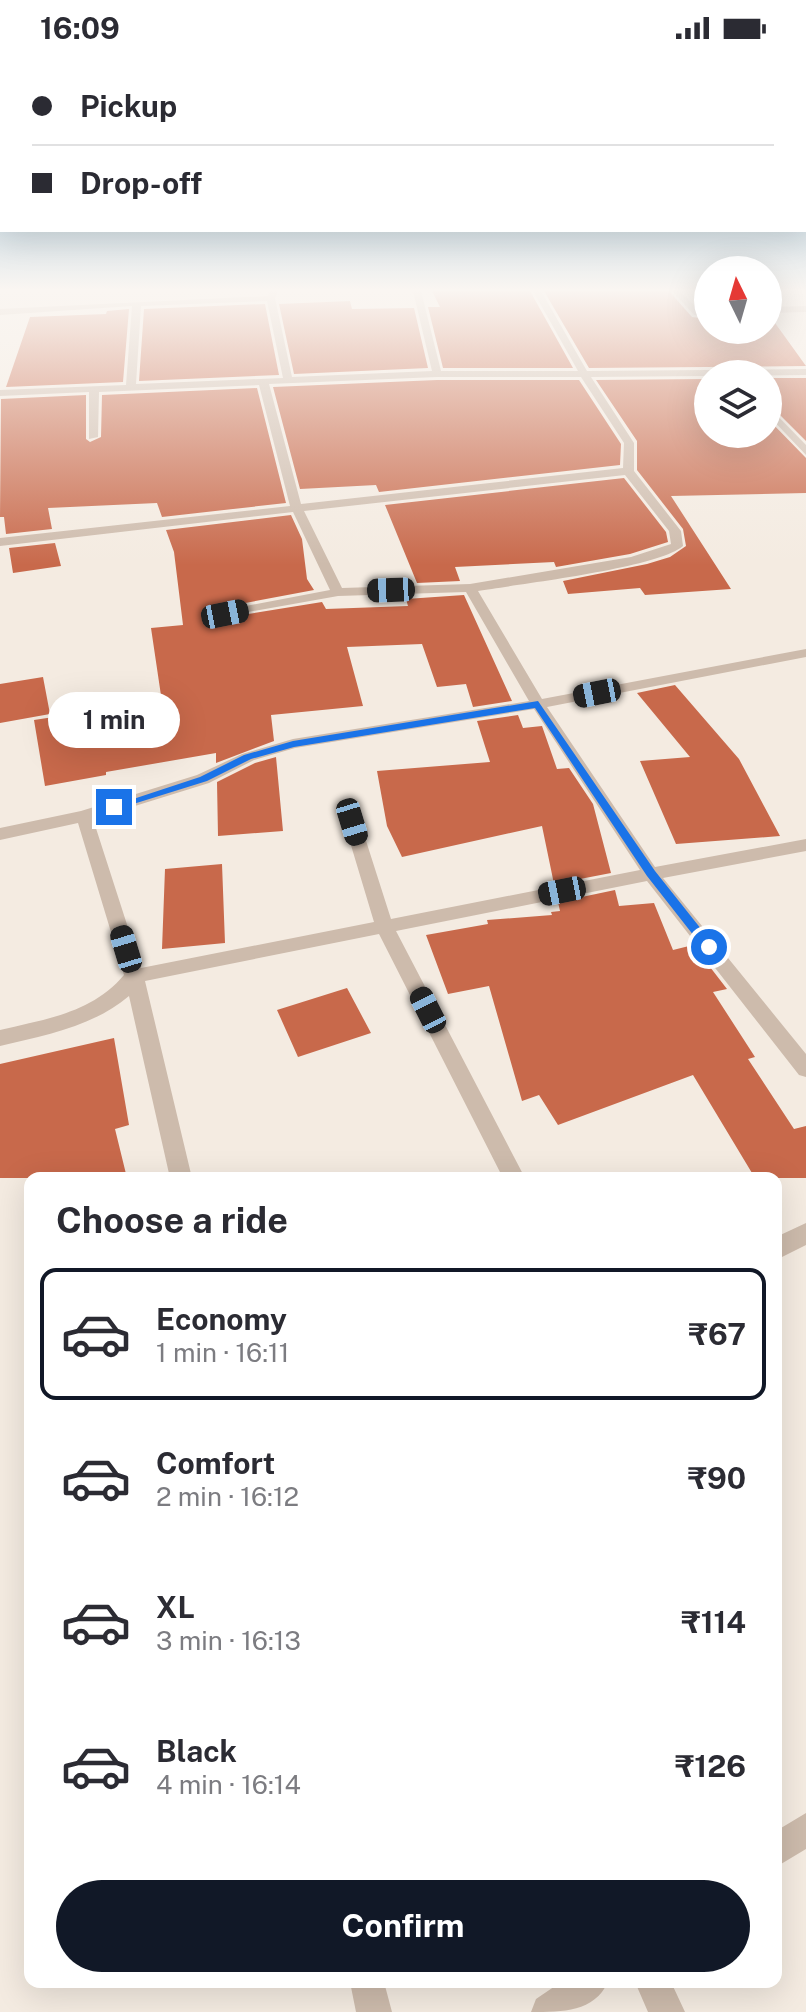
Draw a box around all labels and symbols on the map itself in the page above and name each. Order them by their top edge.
north arrow [694,256,782,344]
car [367,577,415,603]
car [199,598,251,630]
car [571,677,623,709]
callout: 1 min [48,691,180,747]
route end [96,789,132,825]
car [334,796,370,848]
car [536,875,588,907]
car [108,923,144,975]
route start [691,929,727,965]
car [406,983,450,1037]

